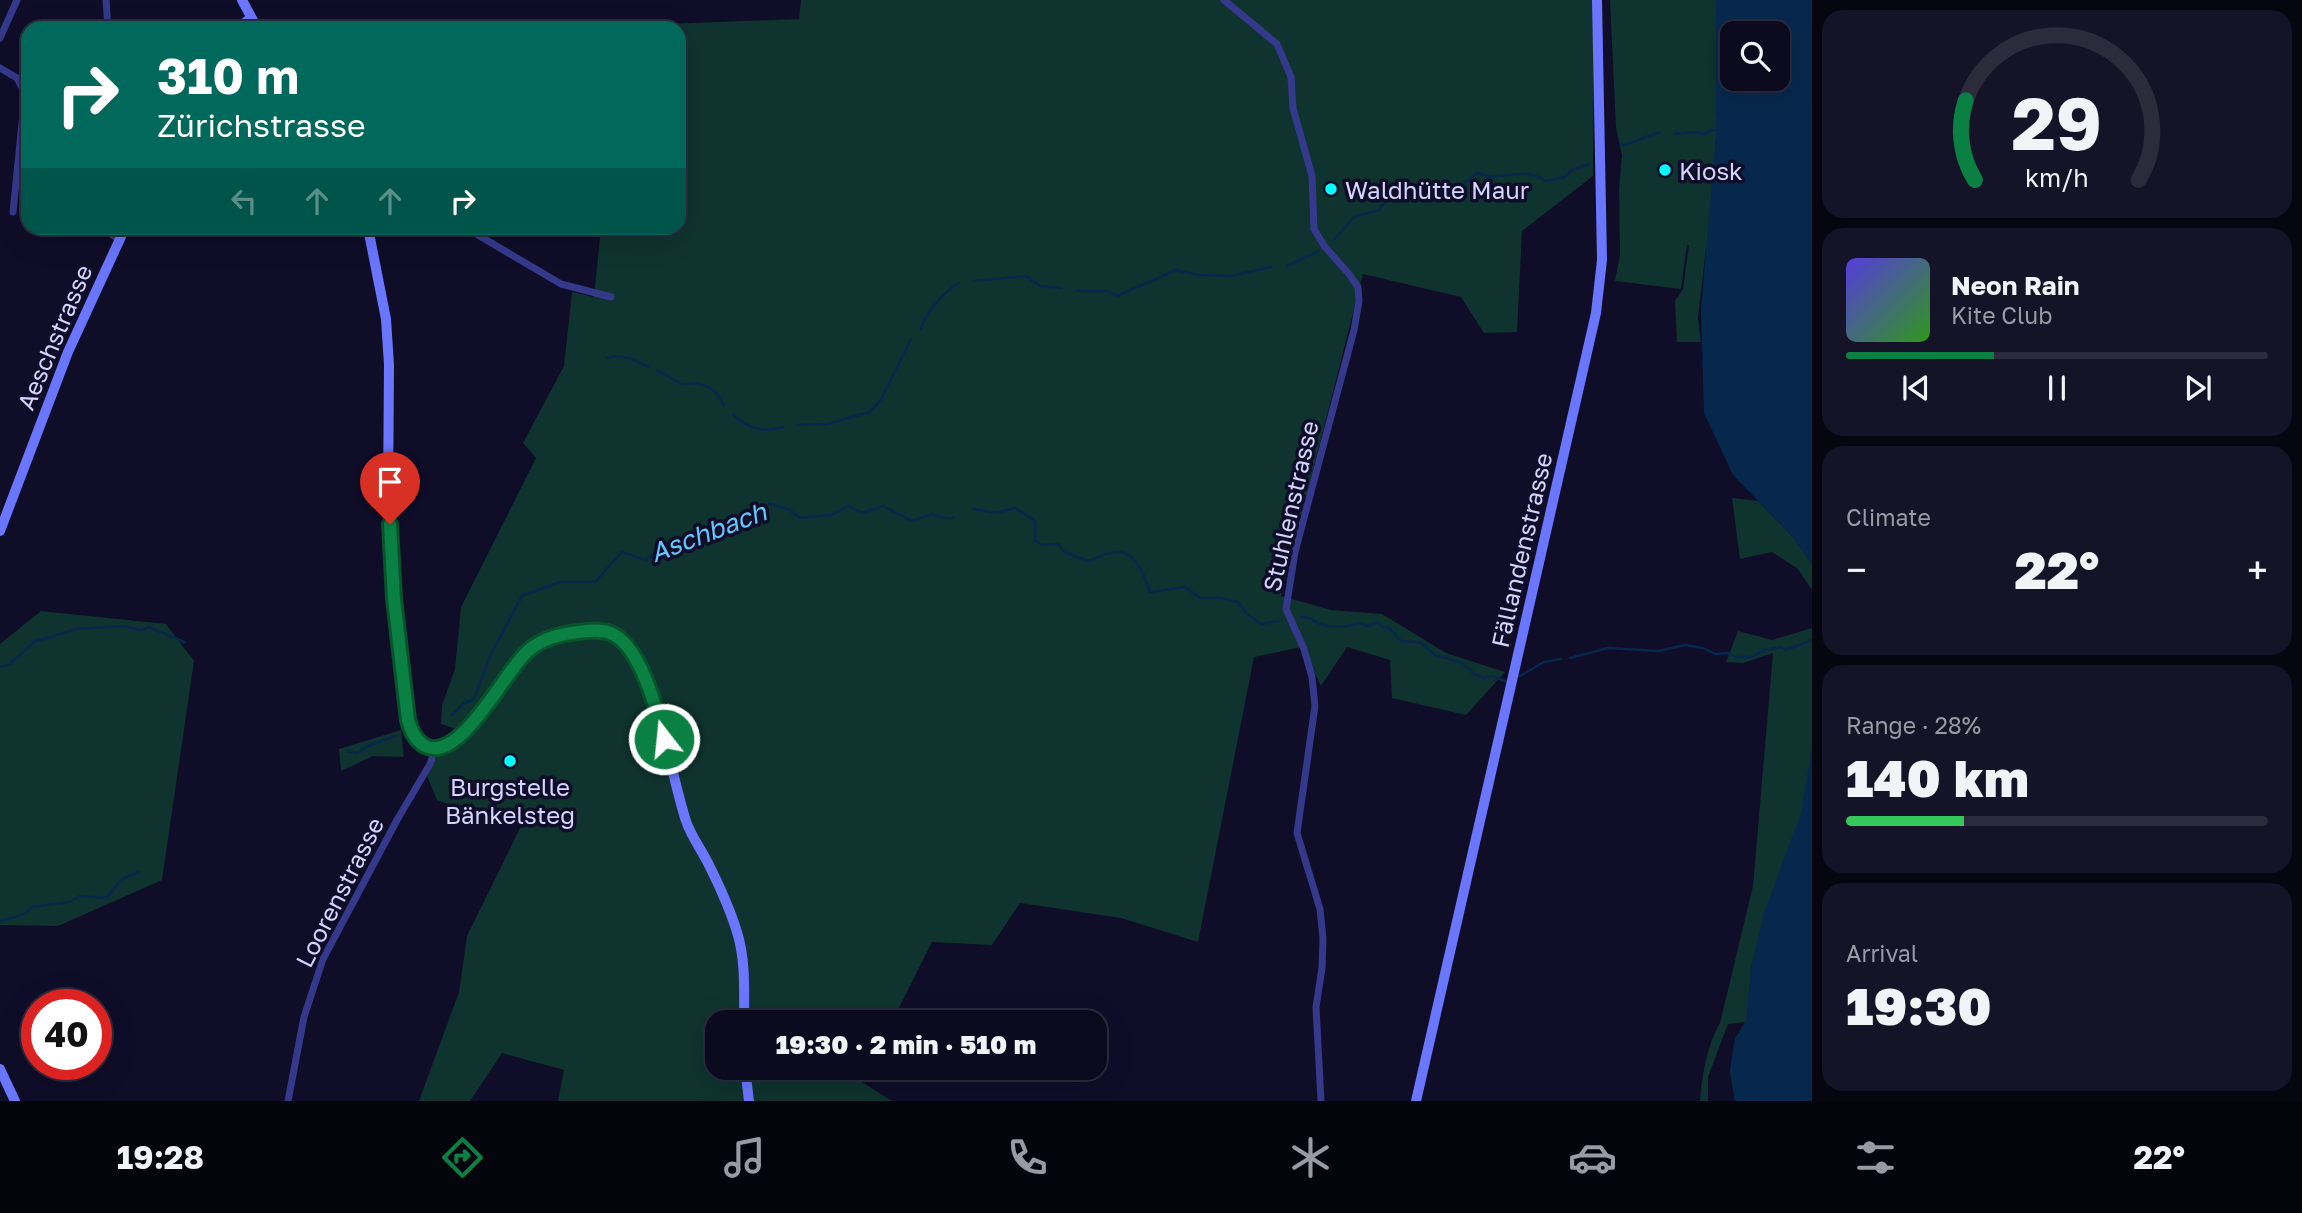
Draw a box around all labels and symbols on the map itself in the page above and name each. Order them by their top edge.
place label: Kiosk [1679,156,1743,185]
marker: Kiosk [1657,162,1673,178]
place label: Waldhütte Maur [1345,175,1529,204]
marker: Waldhütte Maur [1323,181,1339,197]
street label: Aeschstrasse [10,260,98,414]
street label: Stuhlenstrasse [1256,418,1324,594]
street label: Fällandenstrasse [1485,450,1557,650]
pin [360,452,420,524]
water label: Aschbach [645,495,771,568]
position arrow [627,702,701,776]
marker: Burgstelle Bänkelsteg [502,753,518,769]
place label: Burgstelle Bänkelsteg [445,772,575,829]
street label: Loorenstrasse [289,812,389,972]
speed limit sign: 40 [21,989,112,1080]

